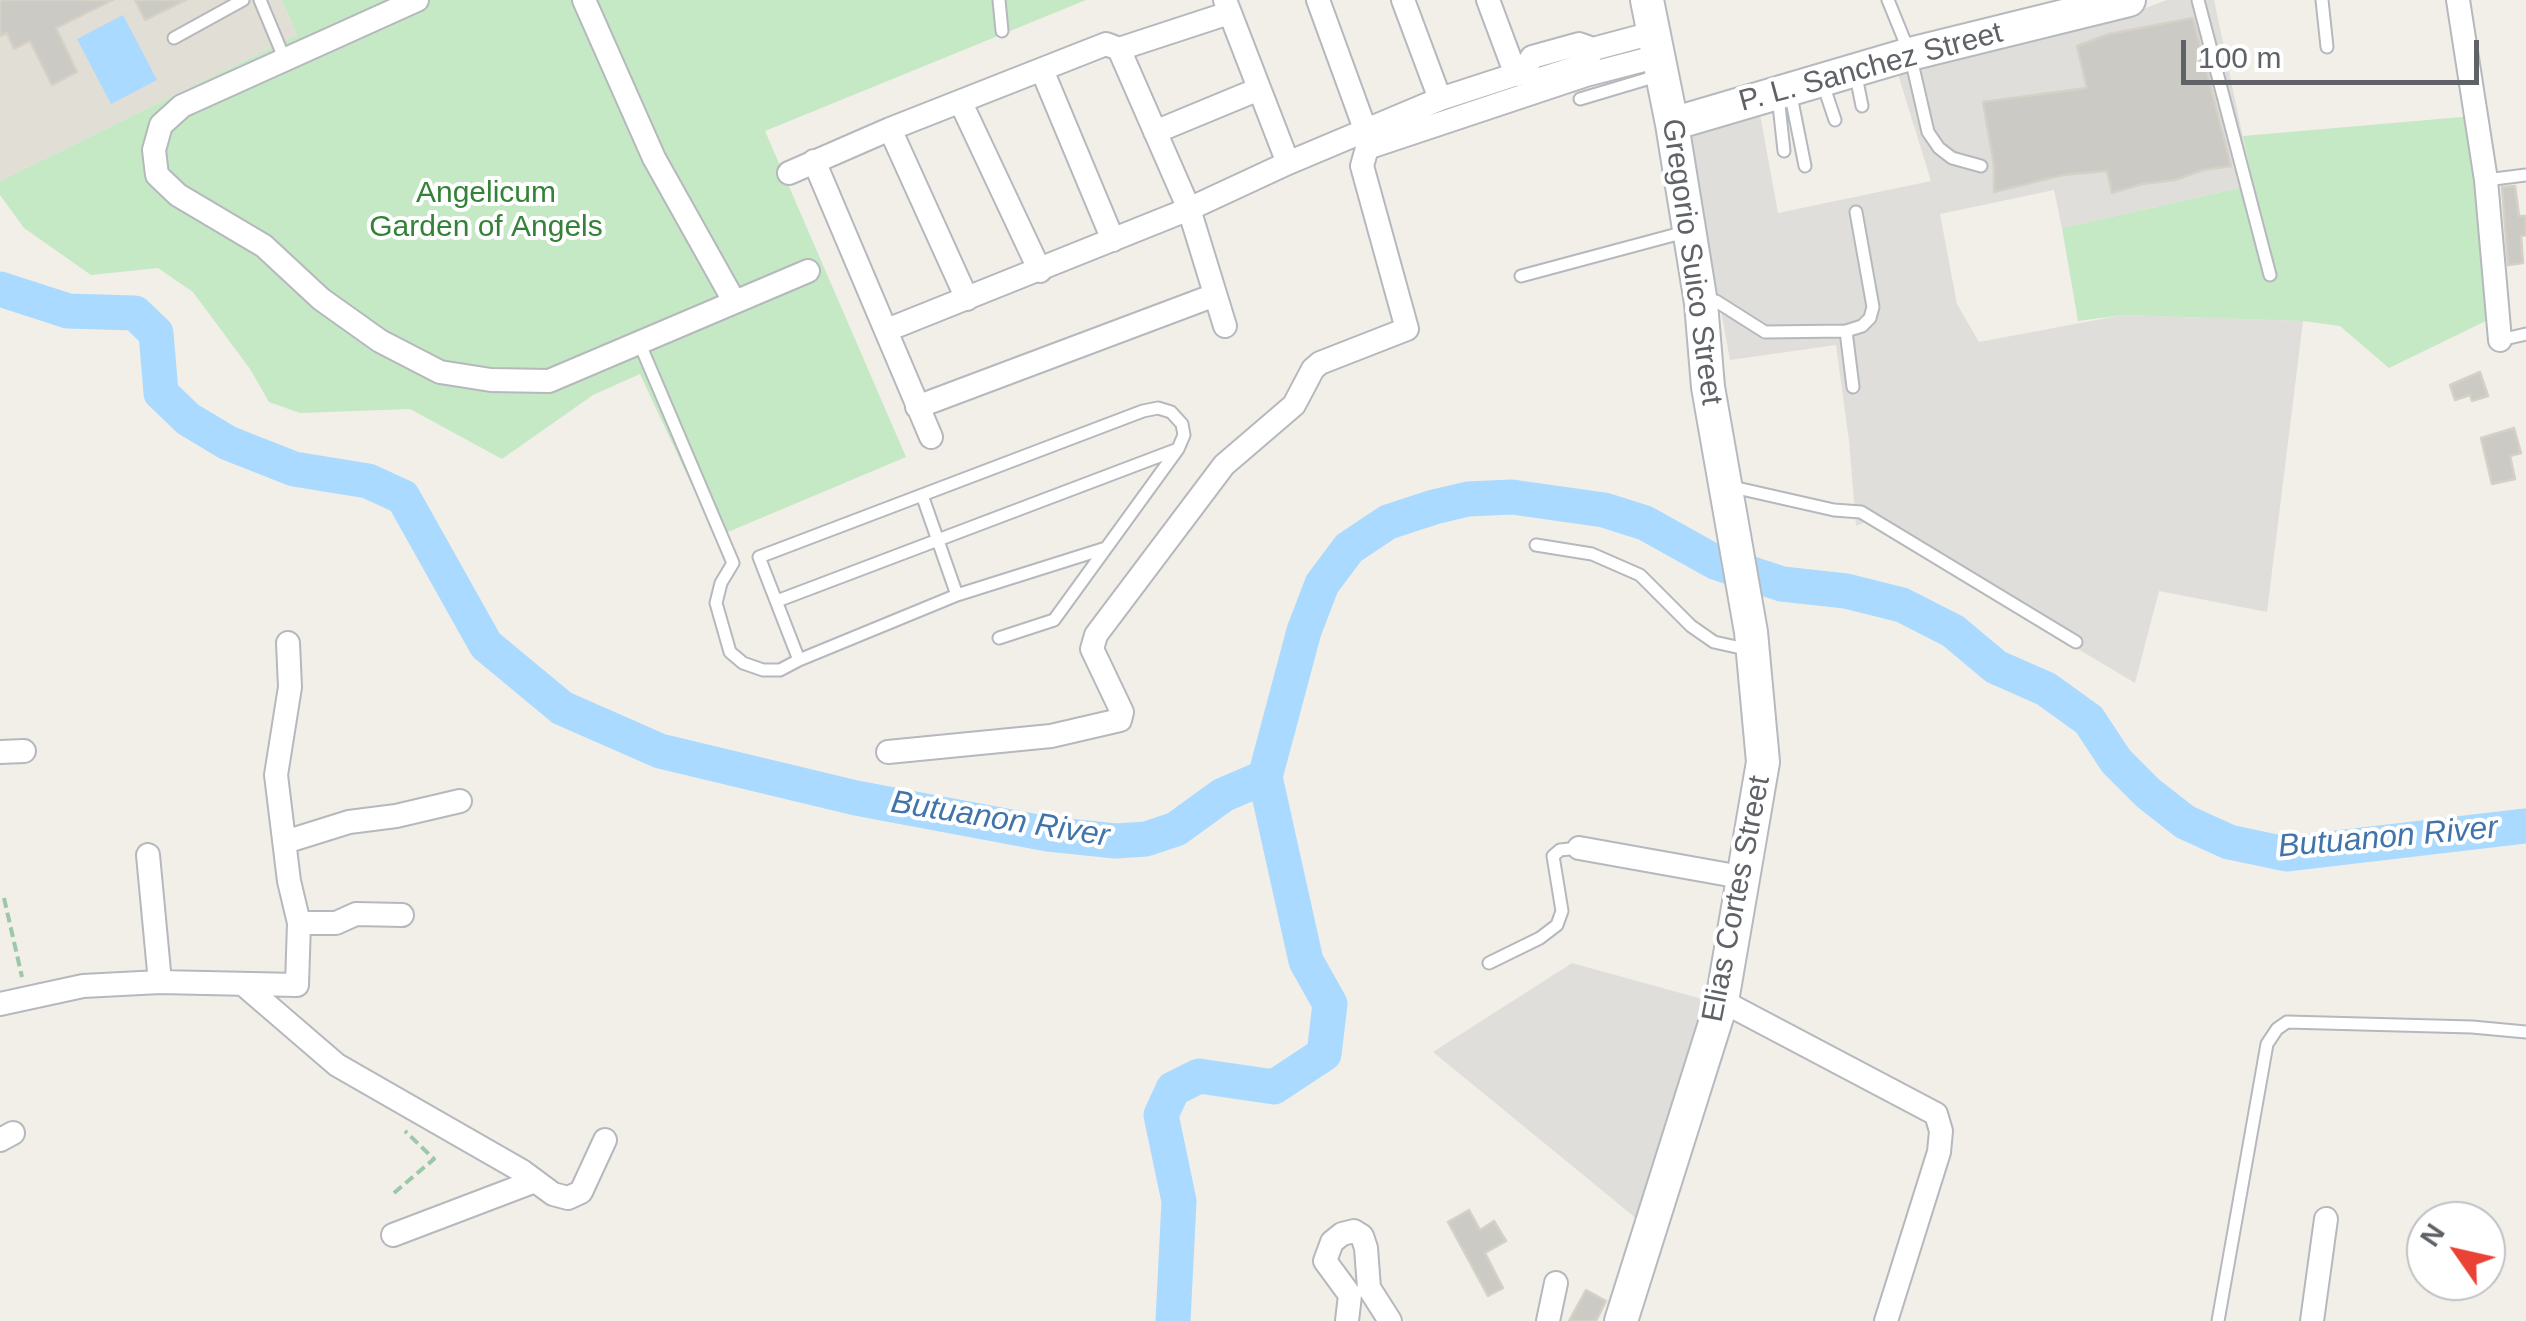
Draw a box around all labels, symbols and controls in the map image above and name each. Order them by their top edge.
street label: P. L. Sanchez Street [1735,16,2007,120]
scale bar [2186,20,2484,82]
text: 100 m [2198,41,2281,74]
street label: Gregorio Suico Street [1653,117,1729,407]
park label: Angelicum Garden of Angels [369,176,603,246]
street label: Elias Cortes Street [1695,773,1779,1025]
water label: Butuanon River [888,784,1112,856]
water label: Butuanon River [2276,809,2500,867]
north arrow [2406,1201,2506,1301]
text: N [2414,1218,2451,1252]

